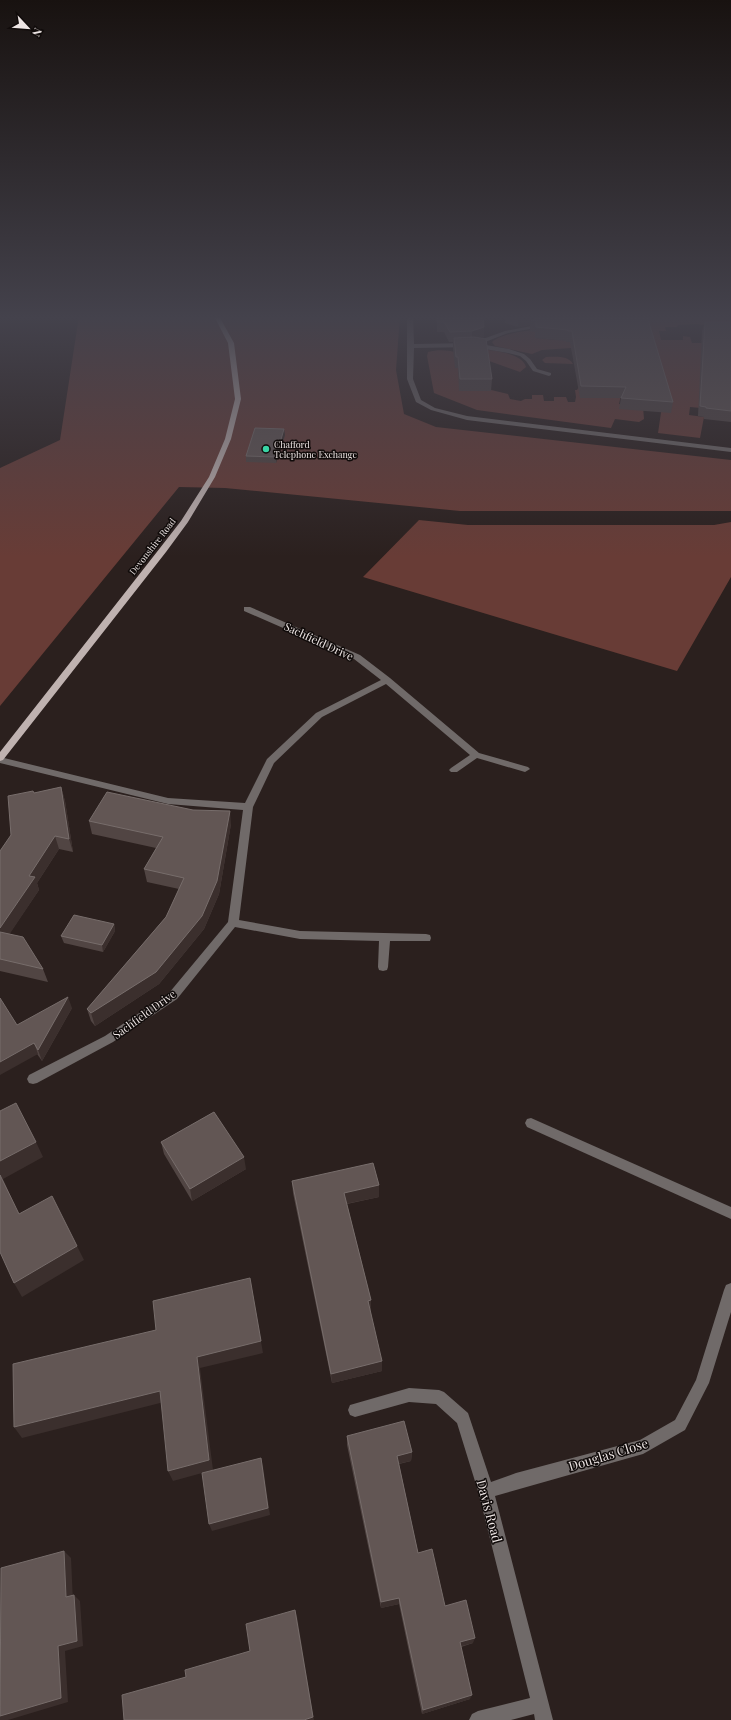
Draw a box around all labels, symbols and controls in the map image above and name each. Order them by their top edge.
north arrow [8,8,48,48]
text: N [29,26,46,40]
place label: Chafford Telephone Exchange [274,438,358,460]
marker: Chafford Telephone Exchange [261,444,271,454]
street label: Devonshire Road [126,515,178,577]
street label: Sachfield Drive [282,618,356,664]
street label: Sachfield Drive [109,986,179,1042]
street label: Douglas Close [566,1434,650,1474]
street label: Davis Road [473,1478,507,1545]

